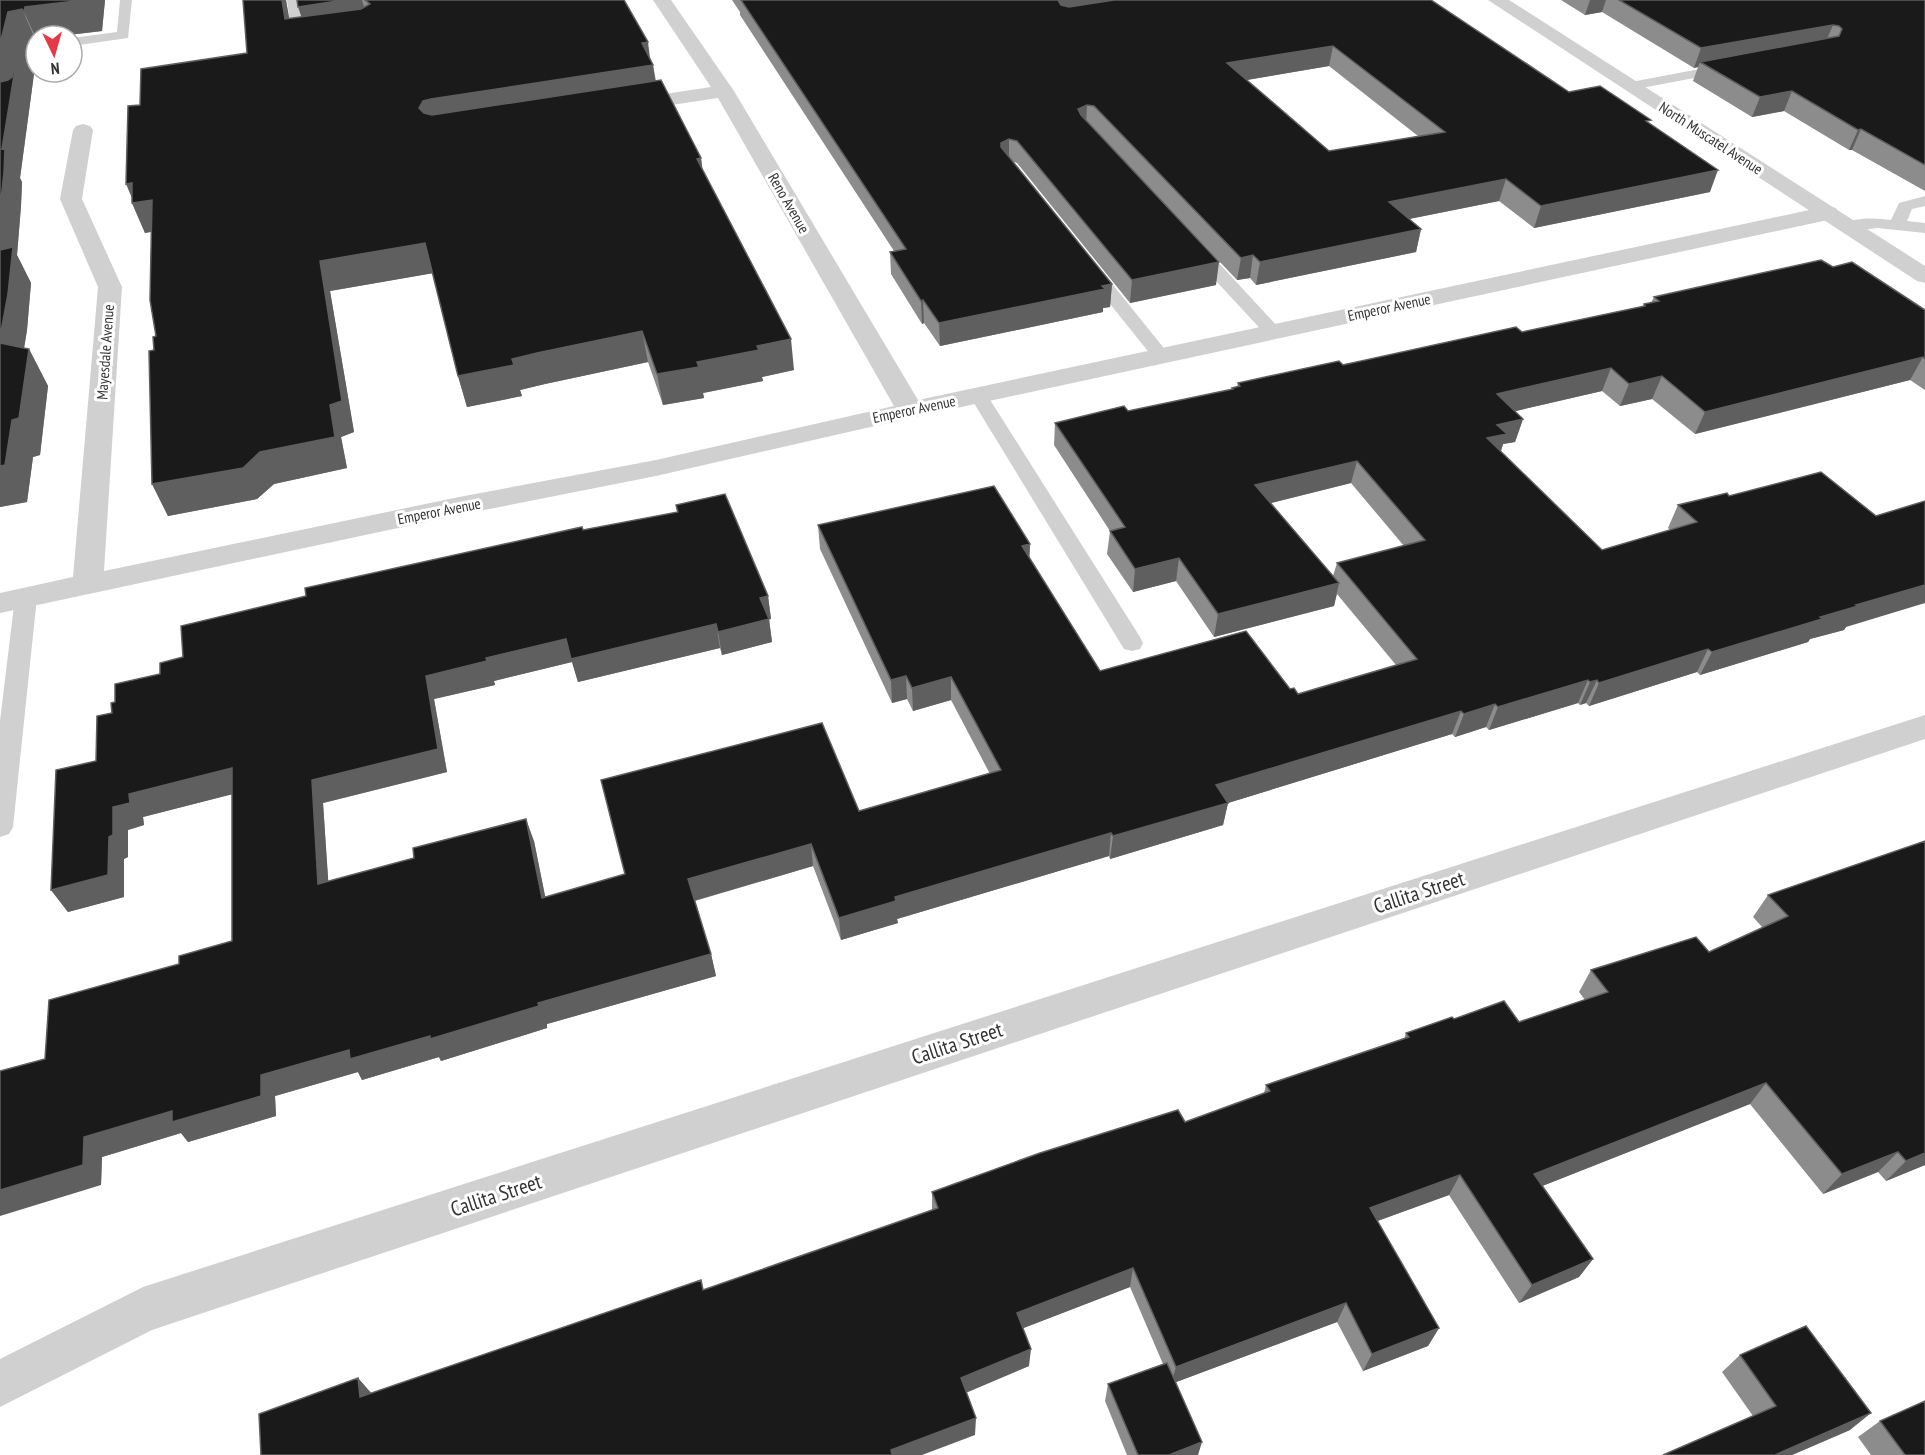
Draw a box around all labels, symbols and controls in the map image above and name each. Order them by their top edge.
north arrow [24,24,84,84]
text: N [50,59,60,79]
street label: North Muscatel Avenue [1656,97,1766,179]
street label: Reno Avenue [764,169,814,237]
street label: Emperor Avenue [1346,289,1432,325]
street label: Mayesdale Avenue [92,304,118,400]
street label: Emperor Avenue [871,391,957,427]
street label: Emperor Avenue [396,494,482,528]
street label: Callita Street [1370,865,1468,919]
street label: Callita Street [908,1016,1006,1070]
street label: Callita Street [447,1168,545,1222]

